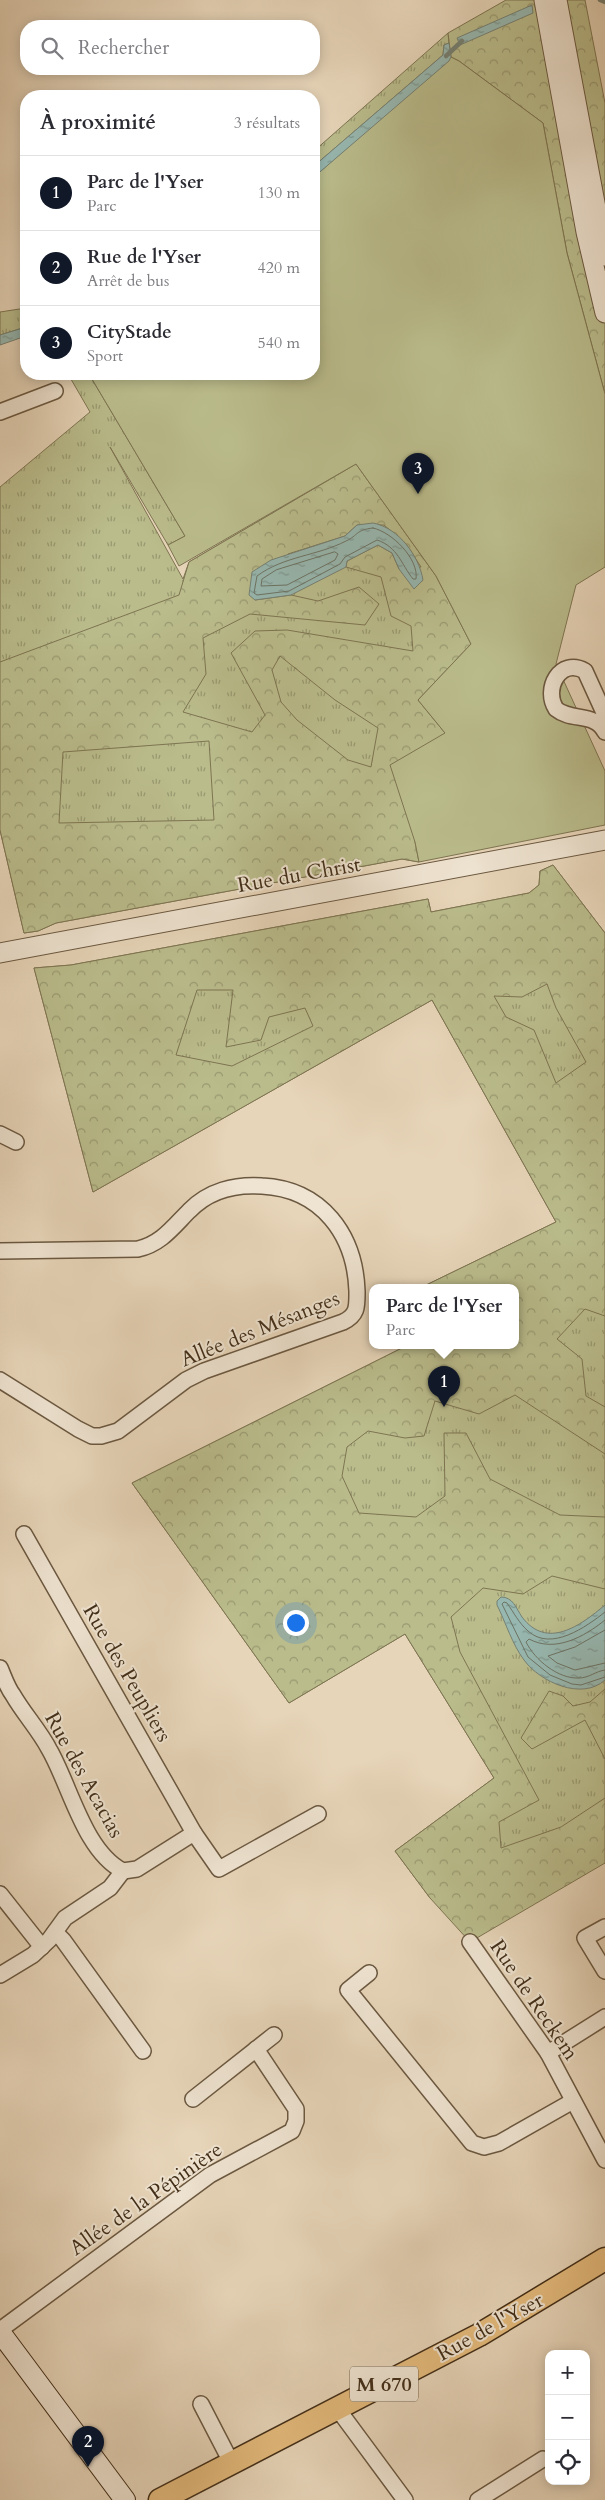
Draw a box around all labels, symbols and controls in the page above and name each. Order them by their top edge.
search box [20,20,320,75]
icon: search [38,34,66,62]
text: Rechercher [78,35,169,61]
text: À proximité [40,108,156,137]
text: 3 résultats [234,112,300,134]
text: Parc de l'Yser [87,169,203,195]
text: 1 [52,182,60,204]
text: 130 m [258,182,300,204]
text: Parc [87,195,117,217]
text: Rue de l'Yser [87,244,201,270]
text: 2 [52,257,60,279]
text: 420 m [258,257,300,279]
text: Arrêt de bus [87,270,169,292]
text: CityStade [87,319,172,345]
text: 3 [52,332,60,354]
text: 540 m [258,332,300,354]
text: Sport [87,345,123,367]
pin: 3 [402,453,434,494]
street label: Rue du Christ [235,850,363,900]
street label: Allée des Mésanges [176,1284,344,1374]
popup [369,1284,519,1349]
text: Parc de l'Yser [386,1293,502,1319]
text: Parc [386,1319,415,1341]
pin: 1 [428,1366,460,1407]
street label: Rue des Peupliers [76,1599,178,1747]
your location [283,1610,309,1636]
street label: Rue des Acacias [37,1707,131,1843]
street label: Rue de Reckem [483,1934,585,2066]
street label: Allée de la Pépinière [64,2135,228,2263]
street label: Rue de l'Yser [432,2286,549,2368]
map controls [545,2350,590,2485]
button: + [545,2350,590,2395]
road number: M 670 [350,2366,418,2402]
button: − [545,2395,590,2440]
pin: 2 [72,2426,104,2467]
button: locate [545,2440,590,2485]

